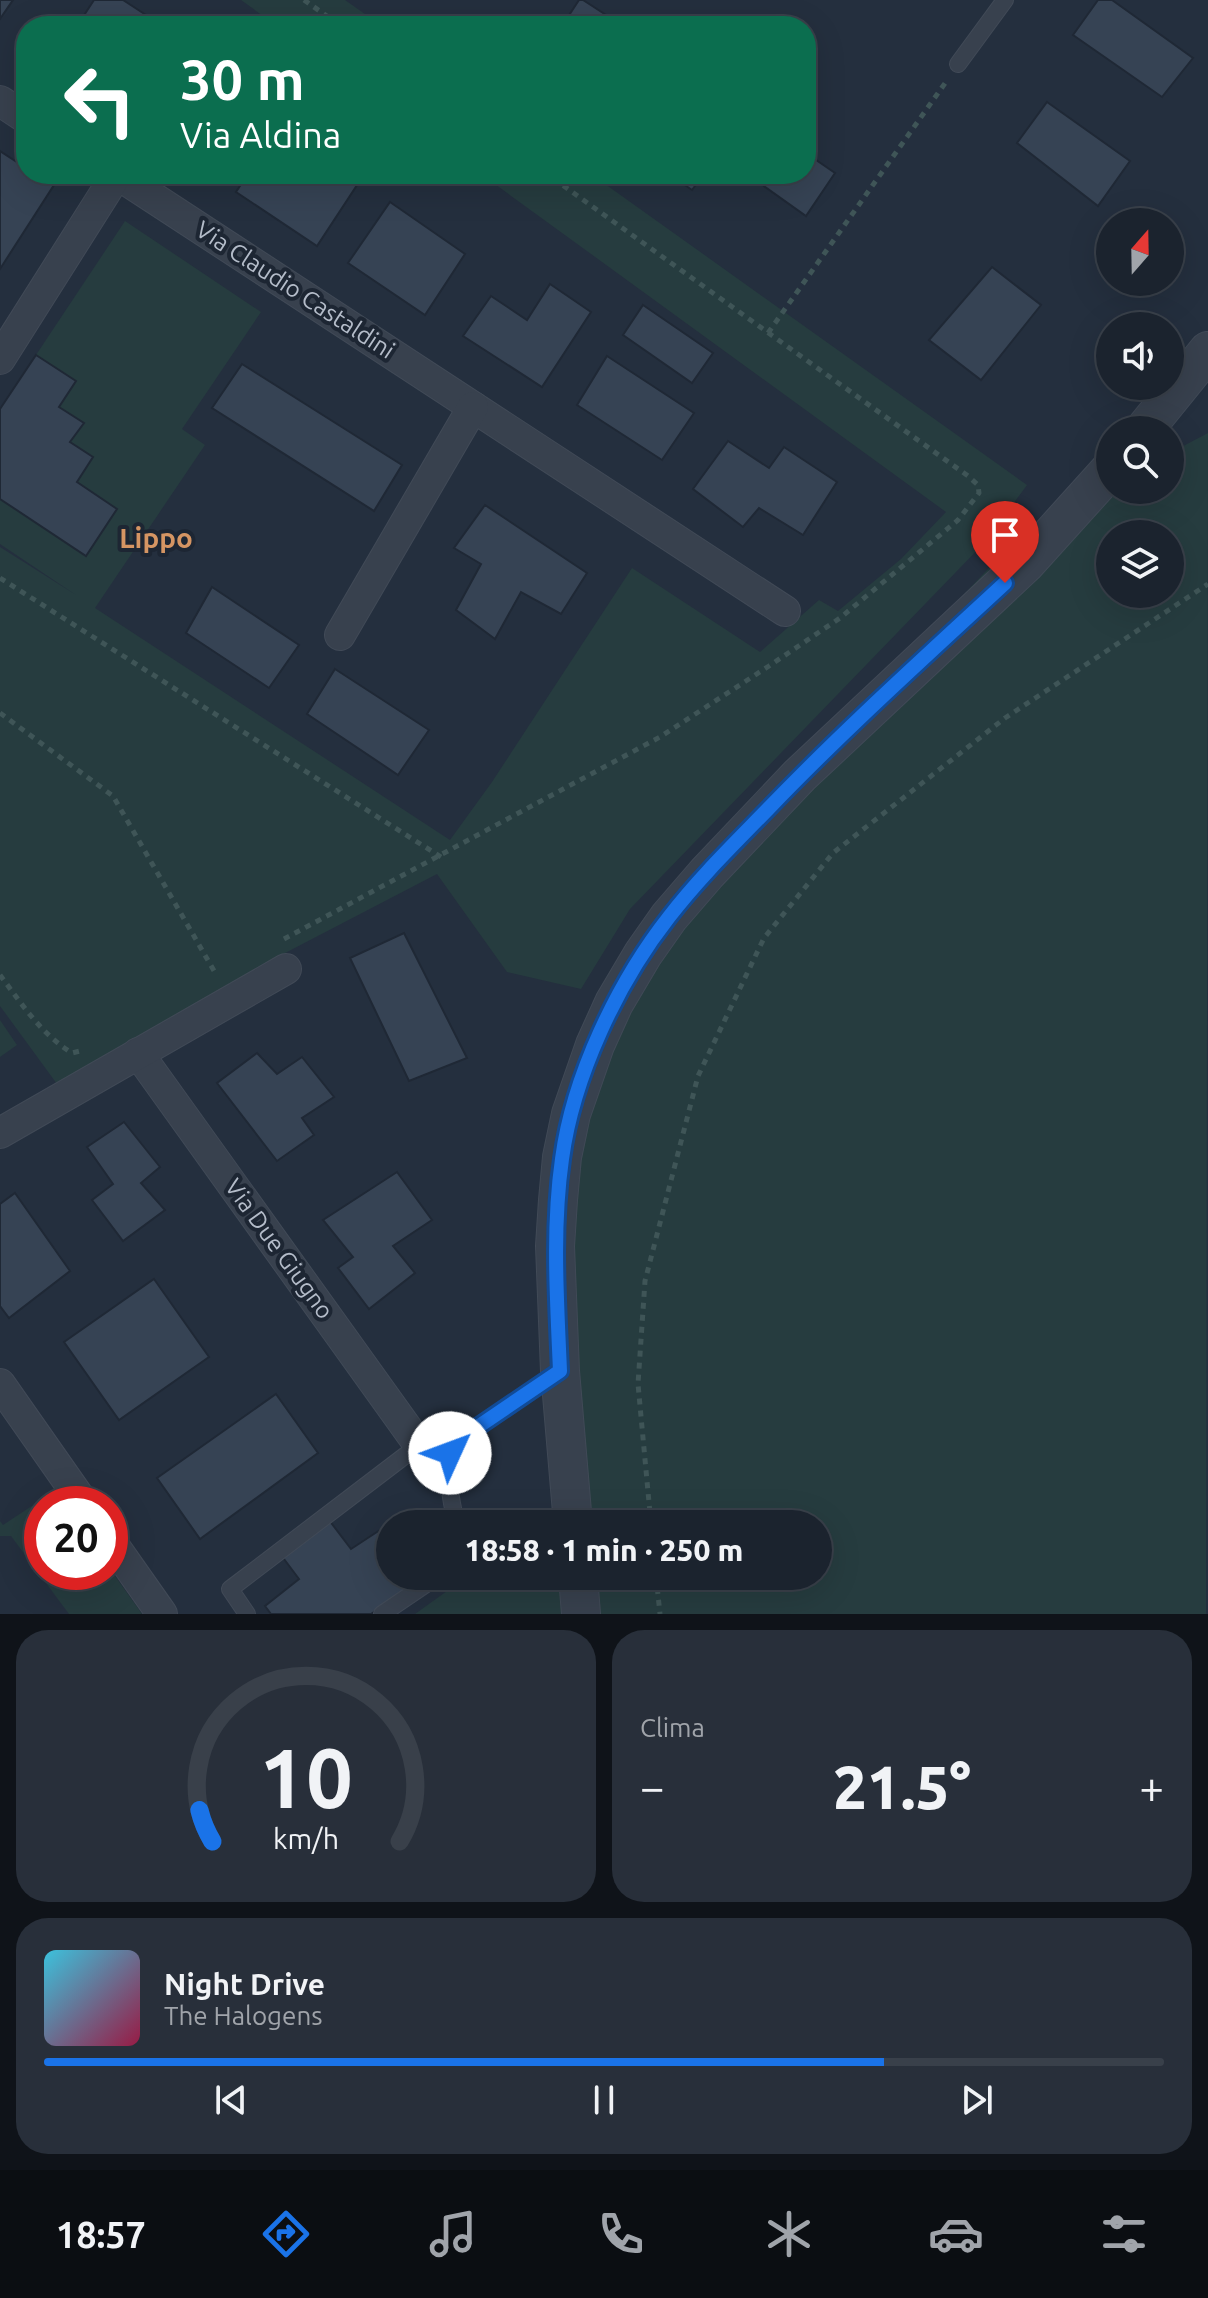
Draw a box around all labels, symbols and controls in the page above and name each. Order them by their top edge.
icon: left [48,48,152,152]
text: 30 m [180,48,305,111]
text: Via Aldina [180,114,341,155]
north arrow [1096,208,1184,296]
map controls [1096,208,1184,608]
street label: Via Claudio Castaldini [191,215,400,364]
button: sound [1096,312,1184,400]
button: search [1096,416,1184,504]
pin [971,501,1039,583]
icon: arrive [983,513,1027,557]
button: layers [1096,520,1184,608]
district label: Lippo [119,522,193,553]
street label: Via Due Giugno [220,1174,339,1324]
position arrow [408,1411,492,1495]
speed limit sign: 20 [24,1486,128,1590]
text: 18:58 · 1 min · 250 m [465,1533,743,1567]
text: Clima [640,1713,705,1742]
text: 10 [259,1730,353,1824]
text: 21.5° [833,1753,971,1820]
text: − [640,1762,665,1811]
text: + [1139,1762,1164,1811]
text: km/h [273,1822,339,1854]
text: Night Drive [164,1967,325,2001]
text: The Halogens [164,2001,323,2030]
icon: previous [209,2078,253,2122]
icon: pause [582,2078,626,2122]
icon: next [955,2078,999,2122]
icon: directions [258,2206,314,2262]
icon: music [425,2206,481,2262]
icon: phone [593,2206,649,2262]
icon: climate [761,2206,817,2262]
icon: car [928,2206,984,2262]
icon: filters [1096,2206,1152,2262]
text: 18:57 [56,2214,146,2255]

